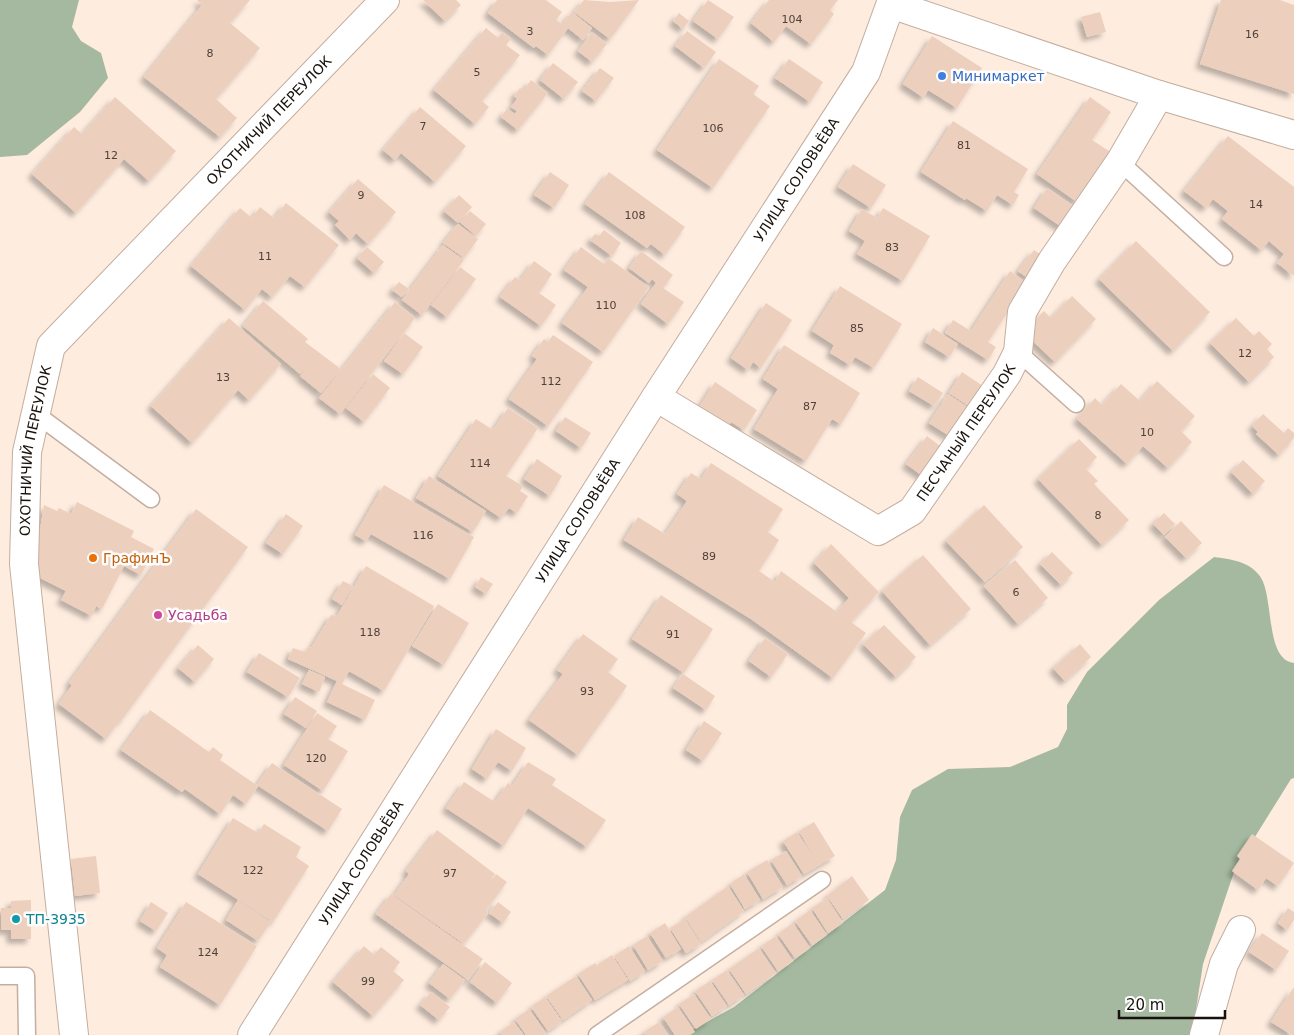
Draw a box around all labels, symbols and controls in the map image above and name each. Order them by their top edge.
house number: 104 [782,13,803,26]
house number: 3 [527,25,534,38]
house number: 16 [1245,28,1259,41]
house number: 8 [207,47,214,60]
street label: ОХОТНИЧИЙ ПЕРЕУЛОК [203,53,335,188]
house number: 5 [474,66,481,79]
place label: Минимаркет [952,68,1045,84]
marker: Минимаркет [936,70,948,82]
street label: УЛИЦА СОЛОВЬЁВА [751,114,843,244]
house number: 7 [420,120,427,133]
house number: 106 [703,122,724,135]
house number: 81 [957,139,971,152]
house number: 12 [104,149,118,162]
house number: 9 [358,189,365,202]
house number: 14 [1249,198,1263,211]
house number: 108 [625,209,646,222]
house number: 83 [885,241,899,254]
house number: 11 [258,250,272,263]
house number: 110 [596,299,617,312]
house number: 85 [850,322,864,335]
house number: 12 [1238,347,1252,360]
street label: ПЕСЧАНЫЙ ПЕРЕУЛОК [913,361,1019,504]
street label: ОХОТНИЧИЙ ПЕРЕУЛОК [17,364,54,536]
house number: 13 [216,371,230,384]
house number: 112 [541,375,562,388]
house number: 87 [803,400,817,413]
house number: 10 [1140,426,1154,439]
street label: УЛИЦА СОЛОВЬЁВА [533,455,623,586]
house number: 114 [470,457,491,470]
house number: 8 [1095,509,1102,522]
house number: 116 [413,529,434,542]
place label: ГрафинЪ [103,550,171,566]
house number: 89 [702,550,716,563]
marker: ГрафинЪ [87,552,99,564]
house number: 6 [1013,586,1020,599]
place label: Усадьба [168,607,228,623]
marker: Усадьба [152,609,164,621]
house number: 118 [360,626,381,639]
house number: 91 [666,628,680,641]
house number: 93 [580,685,594,698]
house number: 120 [306,752,327,765]
street label: УЛИЦА СОЛОВЬЁВА [316,797,407,928]
house number: 122 [243,864,264,877]
house number: 97 [443,867,457,880]
place label: ТП-3935 [25,911,86,927]
marker: ТП-3935 [10,913,22,925]
house number: 124 [198,946,219,959]
house number: 99 [361,975,375,988]
scale bar [1119,988,1225,1020]
text: 20 m [1126,996,1164,1014]

